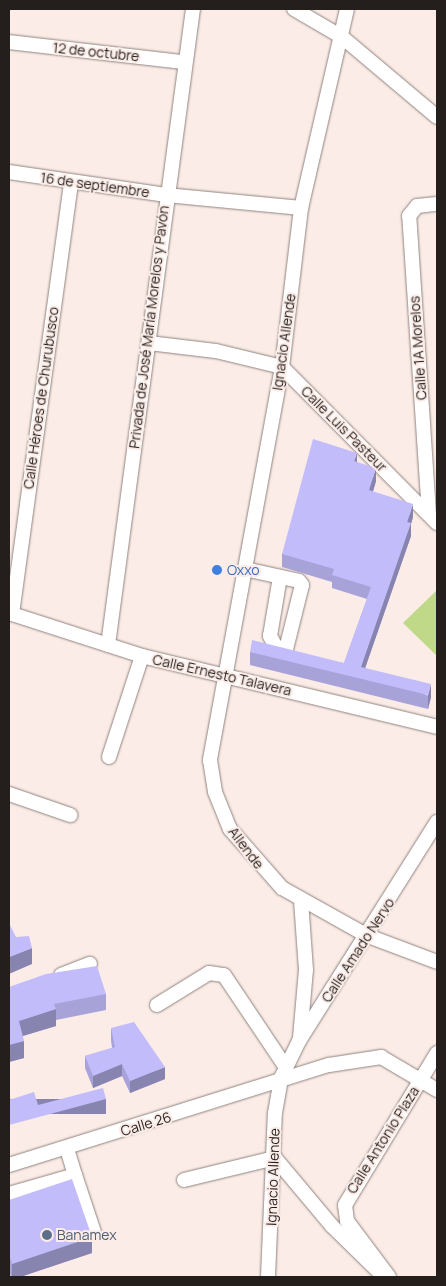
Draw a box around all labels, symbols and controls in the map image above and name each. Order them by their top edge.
street label: 12 de octubre [52,39,140,65]
street label: 16 de septiembre [39,169,151,201]
street label: Privada de José María Morelos y Pavón [126,204,172,450]
street label: Ignacio Allende [269,292,299,392]
street label: Calle 1A Morelos [406,295,430,401]
street label: Calle Héroes de Churubusco [20,306,62,490]
street label: Calle Luis Pasteur [298,383,390,475]
place label: Oxxo [227,562,260,578]
marker: Oxxo [211,564,223,576]
street label: Calle Ernesto Talavera [151,651,293,699]
street label: Allende [225,824,267,872]
street label: Calle Amado Nervo [318,895,398,1005]
street label: Calle Antonio Plaza [343,1083,423,1197]
street label: Calle 26 [119,1108,173,1140]
street label: Ignacio Allende [263,1128,283,1226]
place label: Banamex [57,1227,117,1243]
marker: Banamex [41,1229,53,1241]

